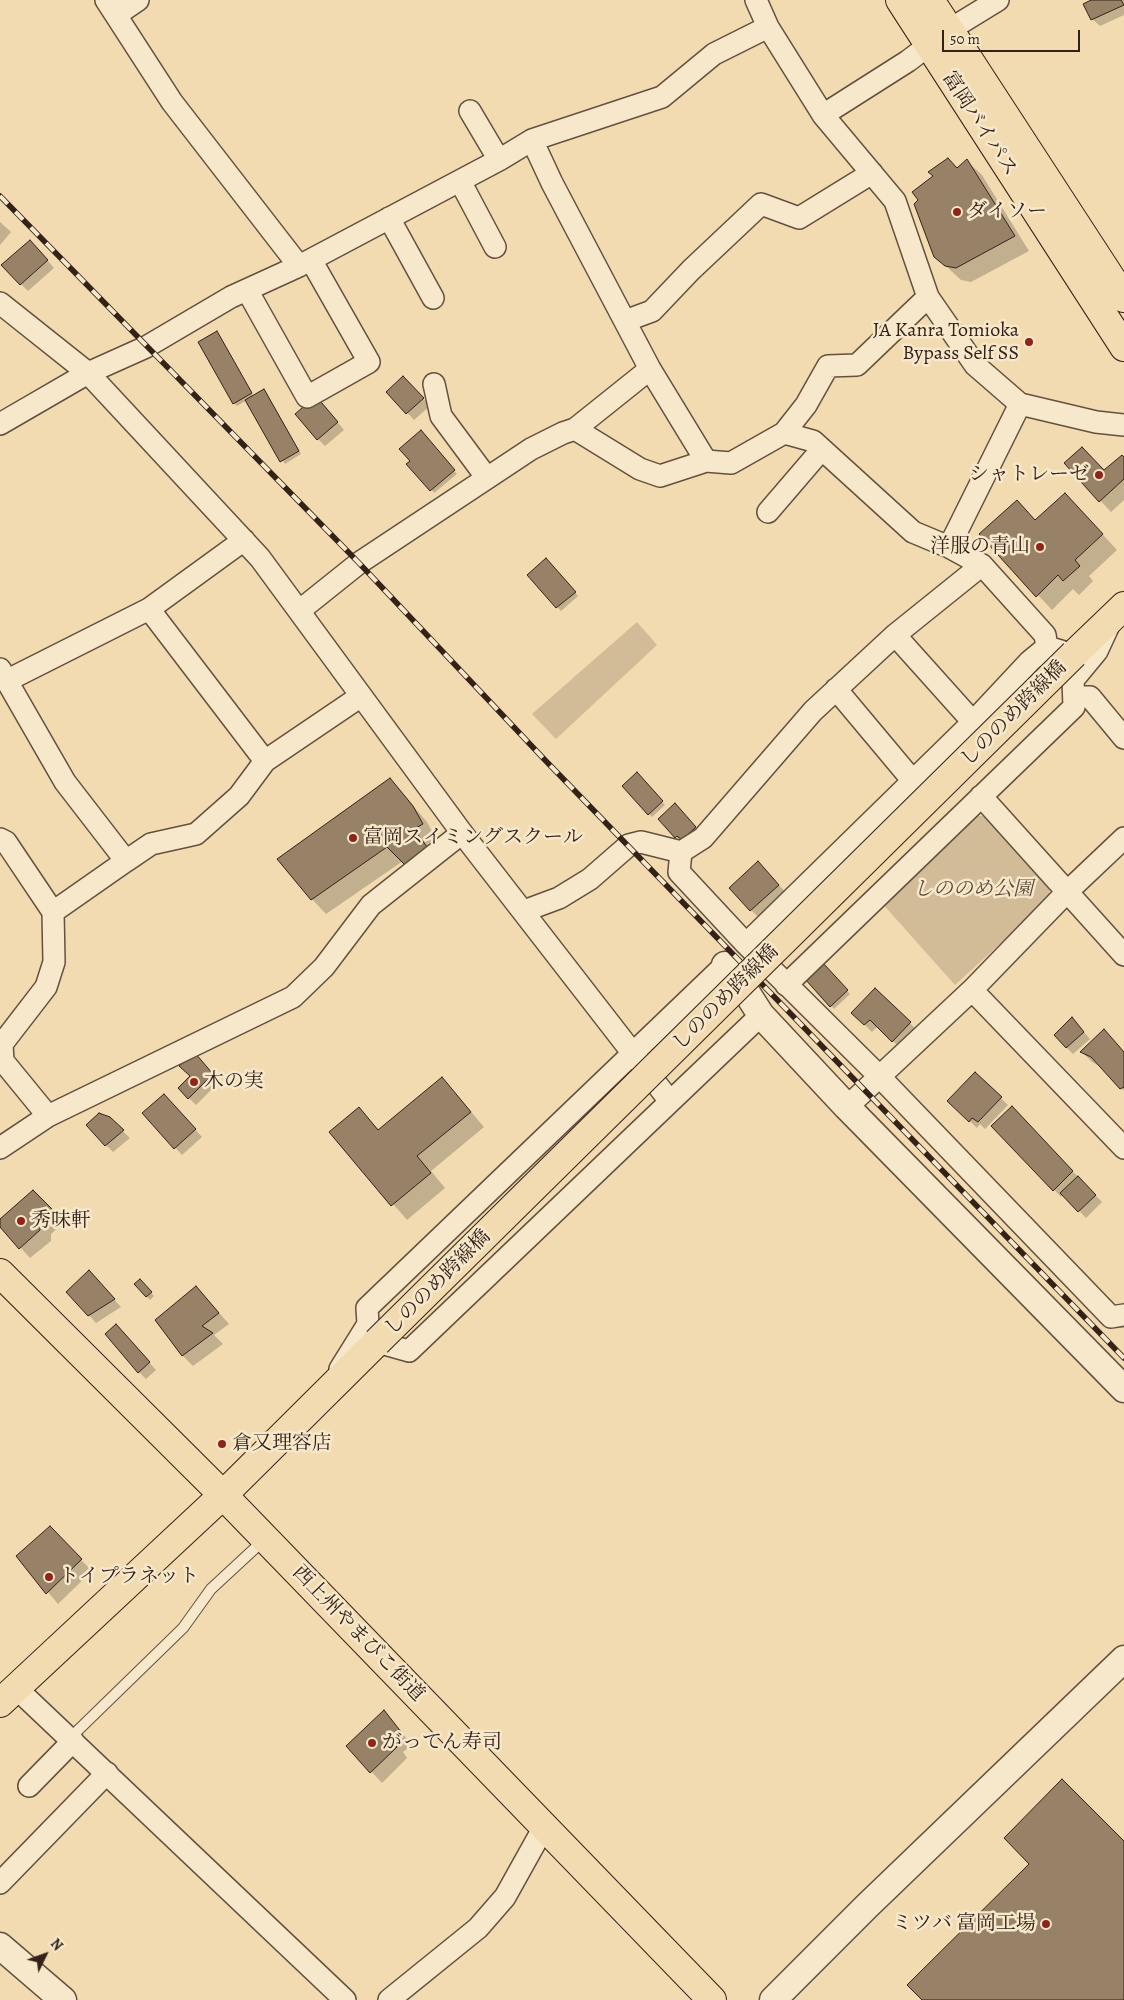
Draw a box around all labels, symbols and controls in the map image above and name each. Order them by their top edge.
scale bar [944,20,1082,52]
text: 50 m [950,29,980,49]
street label: 富岡バイパス [936,67,1022,181]
place label: ダイソー [967,200,1047,224]
marker: ダイソー [951,206,963,218]
place label: JA Kanra Tomioka Bypass Self SS [873,319,1019,366]
marker: JA Kanra Tomioka Bypass Self SS [1023,336,1035,348]
place label: シャトレーゼ [969,463,1089,487]
marker: シャトレーゼ [1093,469,1105,481]
place label: 洋服の青山 [930,535,1030,559]
marker: 洋服の青山 [1034,541,1046,553]
street label: しののめ跨線橋 [956,656,1072,772]
place label: 富岡スイミングスクール [363,826,583,850]
marker: 富岡スイミングスクール [347,832,359,844]
park label: しののめ公園 [913,878,1033,902]
street label: しののめ跨線橋 [668,940,784,1056]
place label: 木の実 [204,1070,264,1094]
marker: 木の実 [188,1076,200,1088]
place label: 秀味軒 [31,1209,91,1233]
marker: 秀味軒 [15,1215,27,1227]
street label: しののめ跨線橋 [380,1225,496,1341]
place label: 倉又理容店 [232,1432,332,1456]
marker: 倉又理容店 [216,1438,228,1450]
street label: 西上州やまびこ街道 [287,1561,429,1707]
place label: トイプラネット [59,1565,199,1589]
marker: トイプラネット [43,1571,55,1583]
place label: がってん寿司 [382,1731,502,1755]
marker: がってん寿司 [366,1737,378,1749]
place label: ミツバ 富岡工場 [892,1912,1036,1936]
marker: ミツバ 富岡工場 [1040,1918,1052,1930]
north arrow [20,1930,70,1980]
text: N [46,1934,67,1955]

